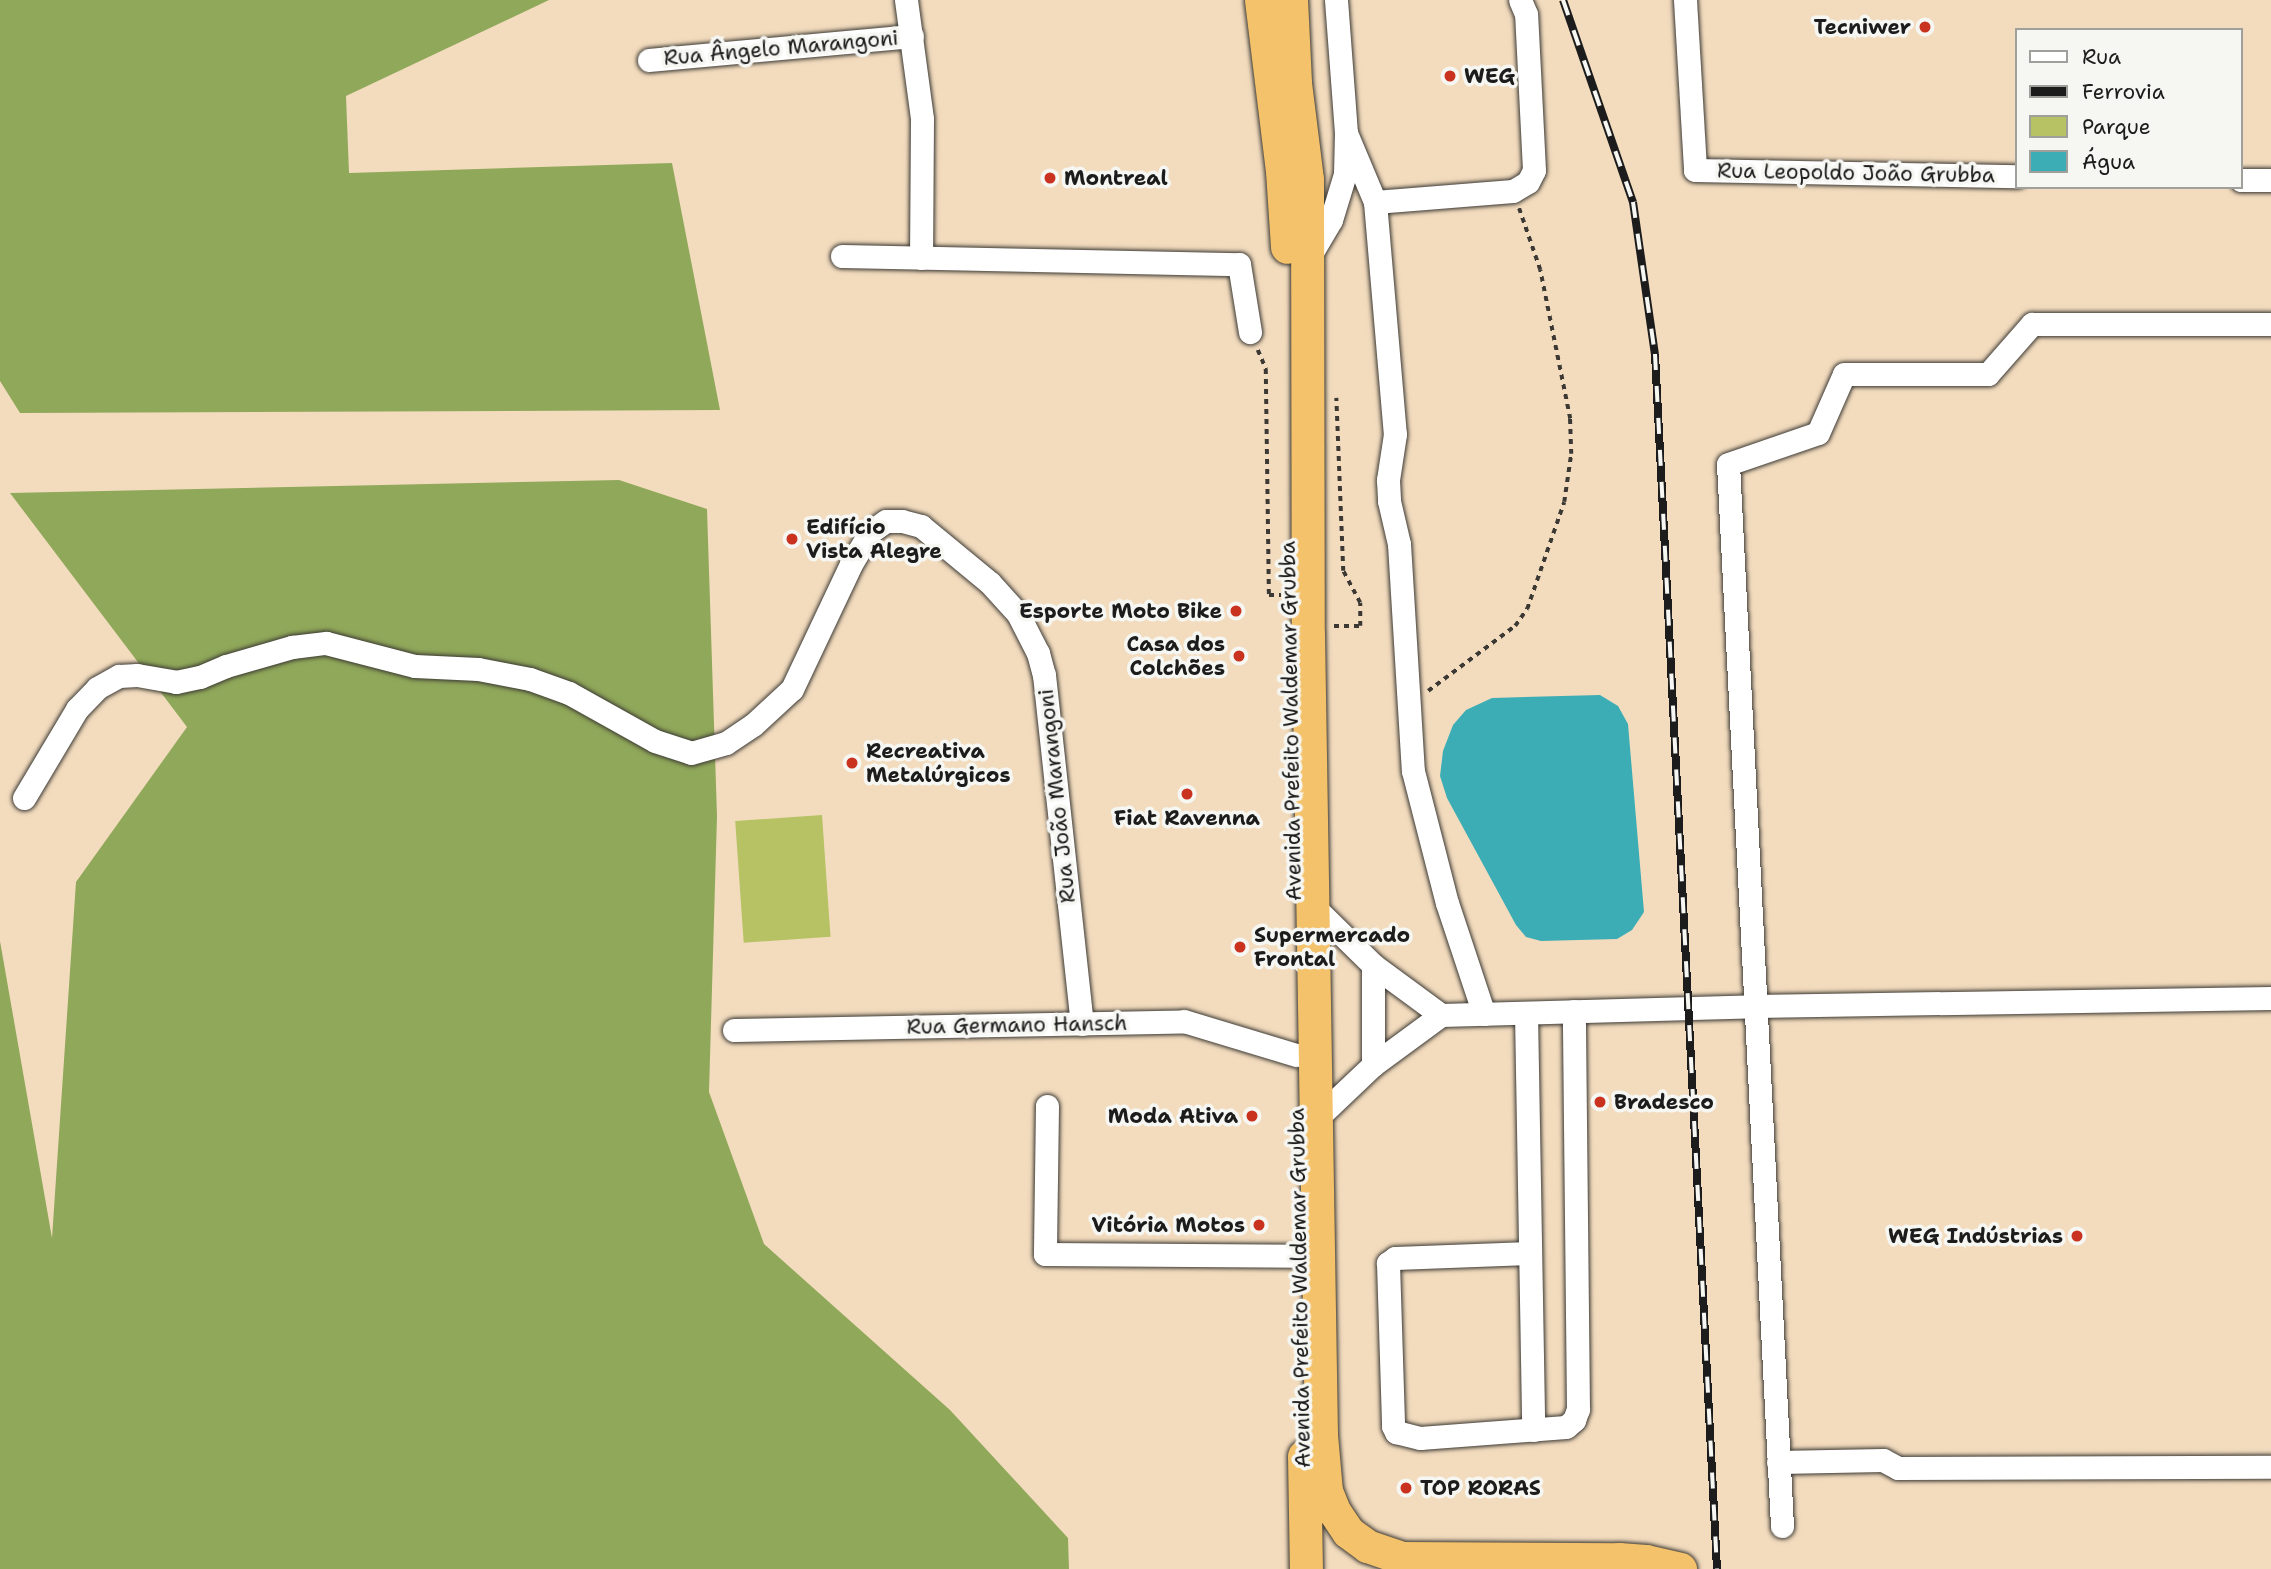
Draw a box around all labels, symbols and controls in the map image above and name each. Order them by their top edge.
place label: Tecniwer [1814,14,1911,40]
marker: Tecniwer [1917,19,1933,35]
street label: Rua Ângelo Marangoni [663,25,899,71]
legend [2016,28,2243,189]
text: Rua [2082,43,2121,71]
place label: WEG [1464,63,1515,89]
marker: WEG [1442,68,1458,84]
text: Ferrovia [2082,78,2165,106]
text: Parque [2082,113,2151,141]
text: Água [2082,148,2135,176]
street label: Rua Leopoldo João Grubba [1717,158,1995,188]
place label: Montreal [1064,165,1168,191]
marker: Montreal [1042,170,1058,186]
place label: Edifício Vista Alegre [806,514,942,564]
marker: Edifício Vista Alegre [784,531,800,547]
street label: Avenida Prefeito Waldemar Grubba [1275,541,1307,901]
place label: Esporte Moto Bike [1019,598,1222,624]
marker: Esporte Moto Bike [1228,603,1244,619]
place label: Casa dos Colchões [1127,631,1225,681]
marker: Casa dos Colchões [1231,648,1247,664]
street label: Rua João Marangoni [1033,688,1081,904]
place label: Recreativa Metalúrgicos [866,738,1011,788]
marker: Recreativa Metalúrgicos [844,755,860,771]
marker: Fiat Ravenna [1179,786,1195,802]
place label: Fiat Ravenna [1114,805,1260,831]
place label: Supermercado Frontal [1254,922,1410,972]
marker: Supermercado Frontal [1232,939,1248,955]
street label: Rua Germano Hansch [906,1010,1128,1040]
place label: Bradesco [1614,1089,1714,1115]
marker: Bradesco [1592,1094,1608,1110]
place label: Moda Ativa [1108,1103,1238,1129]
marker: Moda Ativa [1244,1108,1260,1124]
street label: Avenida Prefeito Waldemar Grubba [1284,1108,1316,1468]
place label: Vitória Motos [1091,1212,1245,1238]
marker: Vitória Motos [1251,1217,1267,1233]
place label: WEG Indústrias [1888,1223,2063,1249]
marker: WEG Indústrias [2069,1228,2085,1244]
place label: TOP RORAS [1420,1475,1541,1501]
marker: TOP RORAS [1398,1480,1414,1496]

